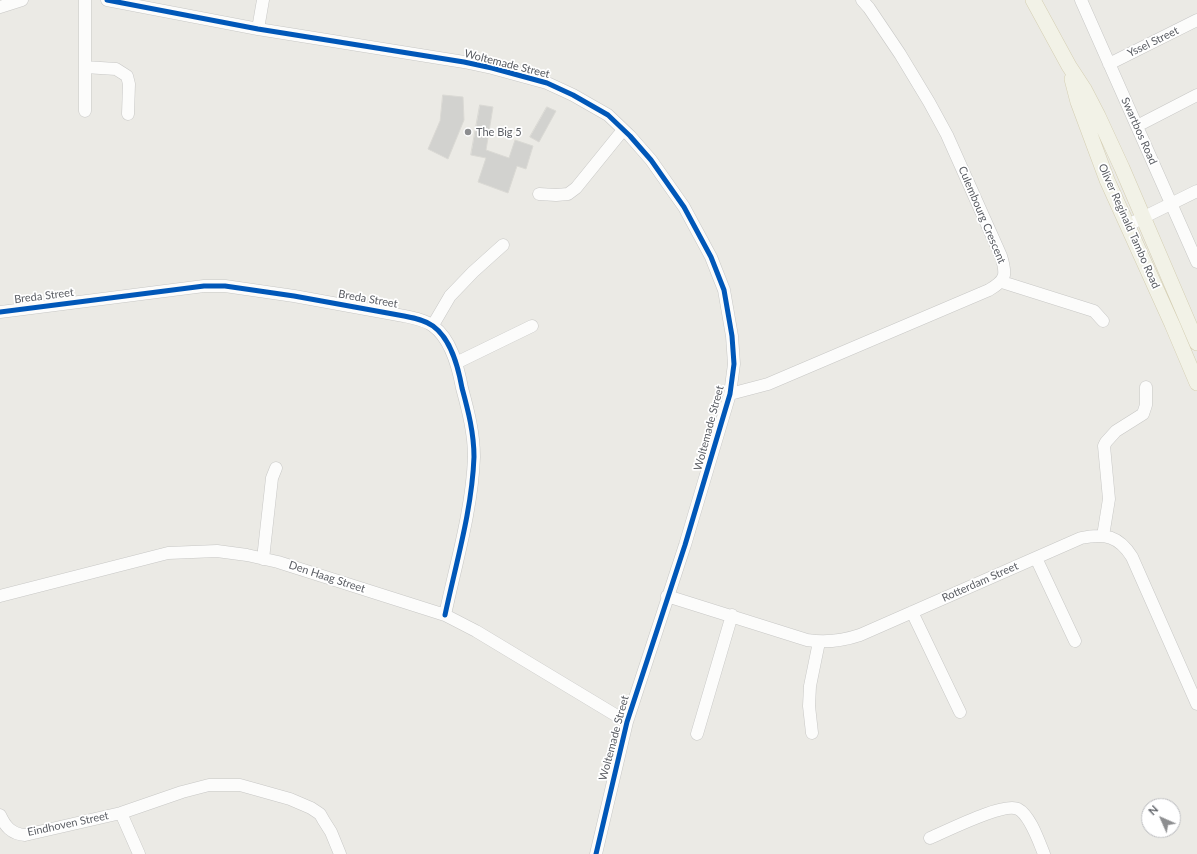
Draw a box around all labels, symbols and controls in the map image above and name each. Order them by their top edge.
street label: Yssel Street [1125,24,1181,60]
street label: Woltemade Street [463,47,551,81]
street label: Swartbos Road [1118,95,1160,167]
place label: The Big 5 [476,125,522,139]
marker: The Big 5 [463,127,473,137]
street label: Oliver Reginald Tambo Road [1095,161,1163,291]
street label: Culembourg Crescent [956,164,1008,266]
street label: Breda Street [13,286,75,306]
street label: Breda Street [337,287,399,311]
street label: Woltemade Street [691,384,727,472]
street label: Den Haag Street [287,558,367,596]
street label: Rotterdam Street [940,559,1020,605]
street label: Woltemade Street [596,694,632,782]
north arrow [1141,798,1181,838]
text: N [1145,802,1160,817]
street label: Eindhoven Street [26,809,110,839]

